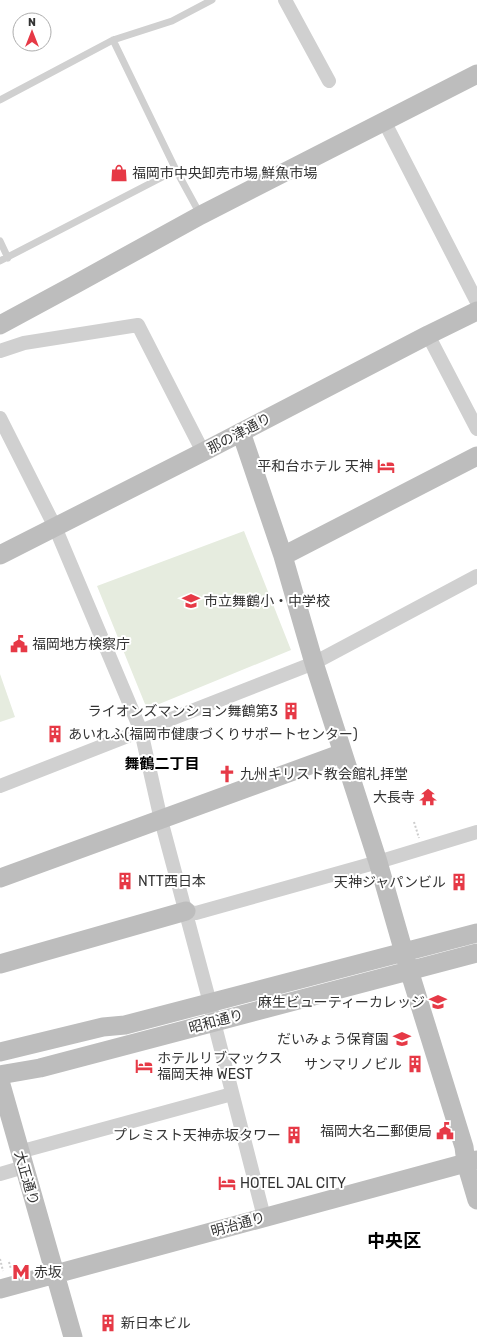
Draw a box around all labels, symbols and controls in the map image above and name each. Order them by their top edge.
north arrow [12,12,52,52]
text: N [28,16,36,29]
shop icon: 福岡市中央卸売市場 鮮魚市場 [109,163,129,183]
place label: 福岡市中央卸売市場 鮮魚市場 [132,165,317,182]
street label: 那の津通り [204,410,274,457]
hotel icon: 平和台ホテル 天神 [376,456,396,476]
place label: 平和台ホテル 天神 [258,458,373,475]
school or university icon: 市立舞鶴小・中学校 [181,591,201,611]
place label: 市立舞鶴小・中学校 [204,593,330,610]
public building icon: 福岡地方検察庁 [9,634,29,654]
place label: 福岡地方検察庁 [32,636,130,653]
building icon: ライオンズマンション舞鶴第3 [281,701,301,721]
place label: ライオンズマンション舞鶴第3 [88,703,278,720]
building icon: あいれふ(福岡市健康づくりサポートセンター) [45,724,65,744]
place label: あいれふ(福岡市健康づくりサポートセンター) [68,726,358,743]
district label: 舞鶴二丁目 [124,755,200,773]
church icon: 九州キリスト教会館礼拝堂 [217,764,237,784]
place label: 九州キリスト教会館礼拝堂 [240,766,408,783]
temple icon: 大長寺 [418,787,438,807]
place label: 大長寺 [373,789,415,806]
building icon: NTT西日本 [115,871,135,891]
building icon: 天神ジャパンビル [449,872,469,892]
place label: NTT西日本 [138,873,206,890]
place label: 天神ジャパンビル [334,874,446,891]
school or university icon: 麻生ビューティーカレッジ [428,992,448,1012]
place label: 麻生ビューティーカレッジ [258,994,425,1011]
street label: 昭和通り [187,1006,245,1037]
school or university icon: だいみょう保育園 [392,1029,412,1049]
place label: だいみょう保育園 [277,1031,389,1048]
place label: ホテルリブマックス 福岡天神 WEST [157,1050,283,1083]
building icon: サンマリノビル [405,1054,425,1074]
hotel icon: ホテルリブマックス 福岡天神 WEST [134,1056,154,1076]
place label: サンマリノビル [304,1056,402,1073]
public building icon: 福岡大名二郵便局 [435,1121,455,1141]
place label: 福岡大名二郵便局 [320,1123,432,1140]
building icon: プレミスト天神赤坂タワー [284,1125,304,1145]
place label: プレミスト天神赤坂タワー [113,1127,281,1144]
street label: 大正通り [11,1149,42,1207]
hotel icon: HOTEL JAL CITY [217,1173,237,1193]
place label: HOTEL JAL CITY [240,1175,346,1192]
street label: 明治通り [209,1209,267,1240]
district label: 中央区 [367,1230,421,1252]
metro station icon: 赤坂 [11,1262,31,1282]
place label: 赤坂 [34,1264,62,1281]
building icon: 新日本ビル [98,1313,118,1333]
place label: 新日本ビル [121,1315,191,1332]

